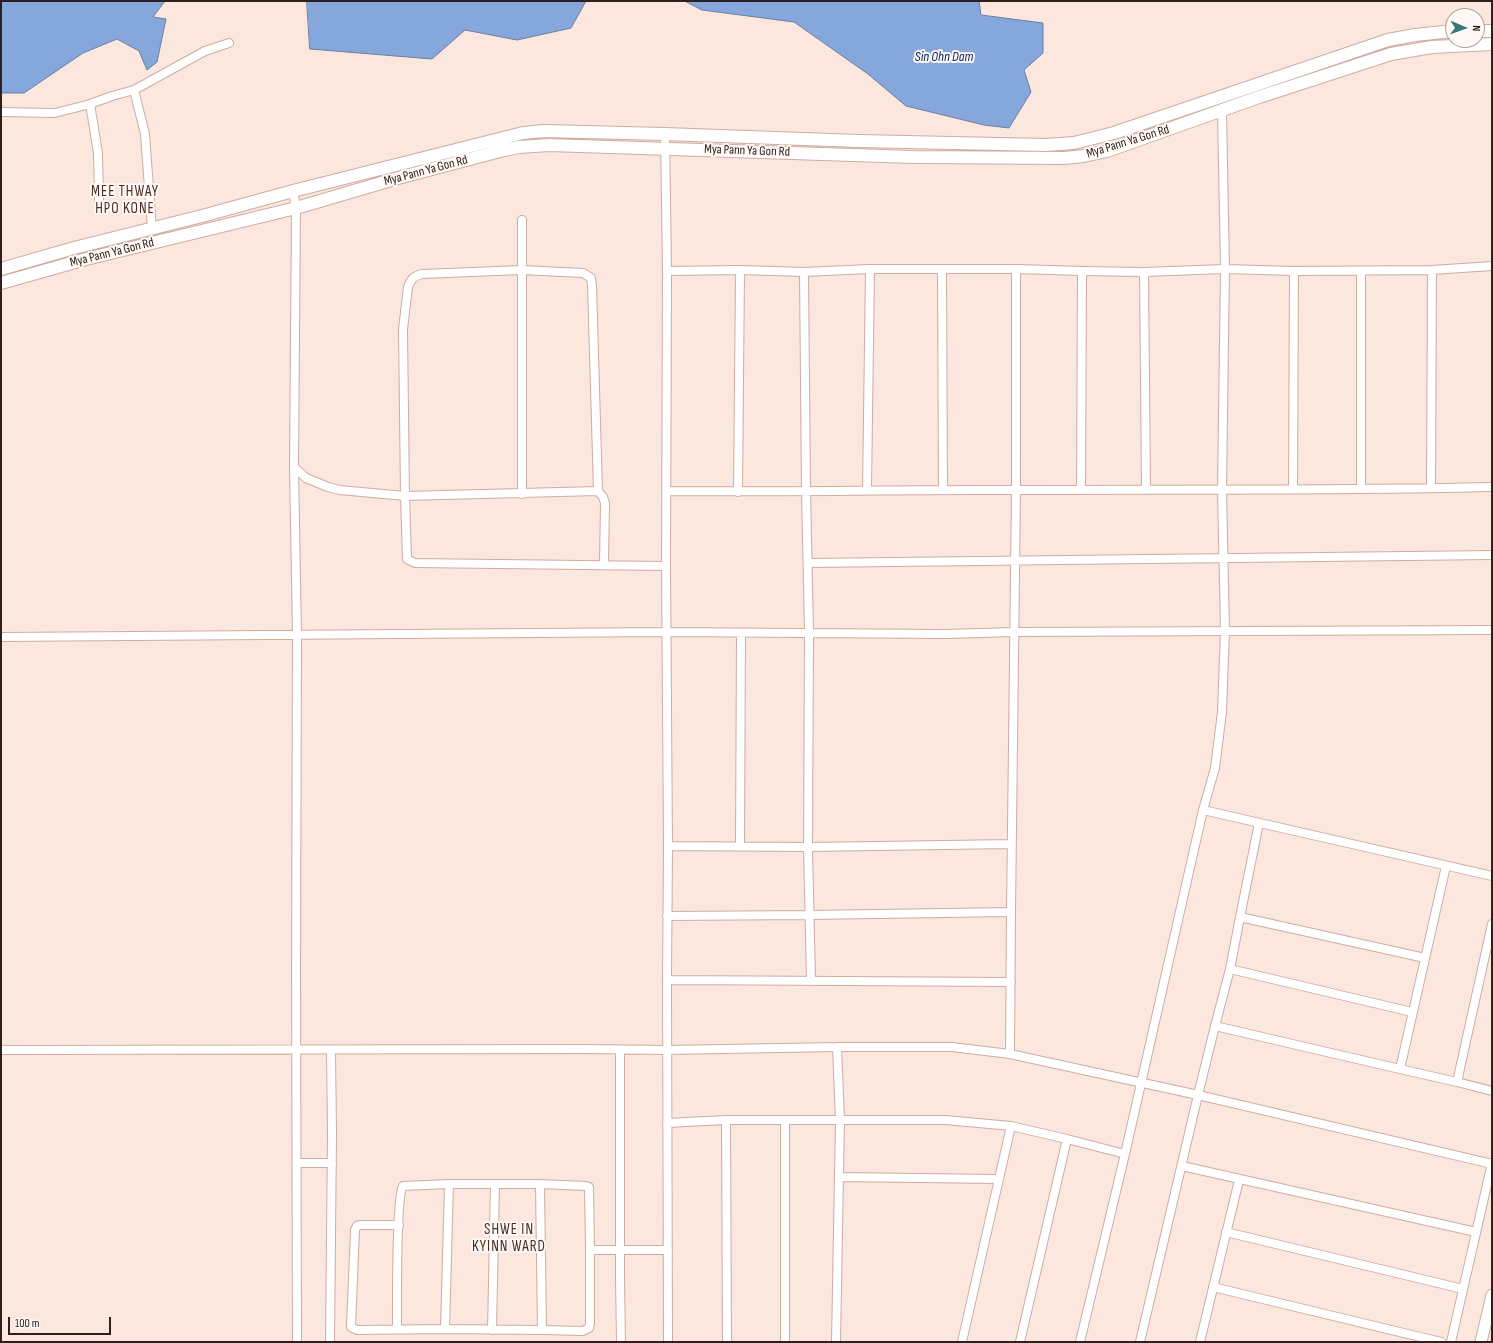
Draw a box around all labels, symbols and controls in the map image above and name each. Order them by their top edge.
north arrow [1445,8,1485,48]
text: N [1470,25,1483,32]
water label: Sin Ohn Dam [915,49,973,65]
street label: Mya Pann Ya Gon Rd [1085,122,1171,162]
street label: Mya Pann Ya Gon Rd [704,142,790,160]
street label: Mya Pann Ya Gon Rd [383,152,469,190]
district label: MEE THWAY HPO KONE [91,183,159,218]
street label: Mya Pann Ya Gon Rd [68,235,156,271]
district label: SHWE IN KYINN WARD [472,1221,546,1256]
scale bar [10,1309,113,1335]
text: 100 m [15,1316,40,1331]

